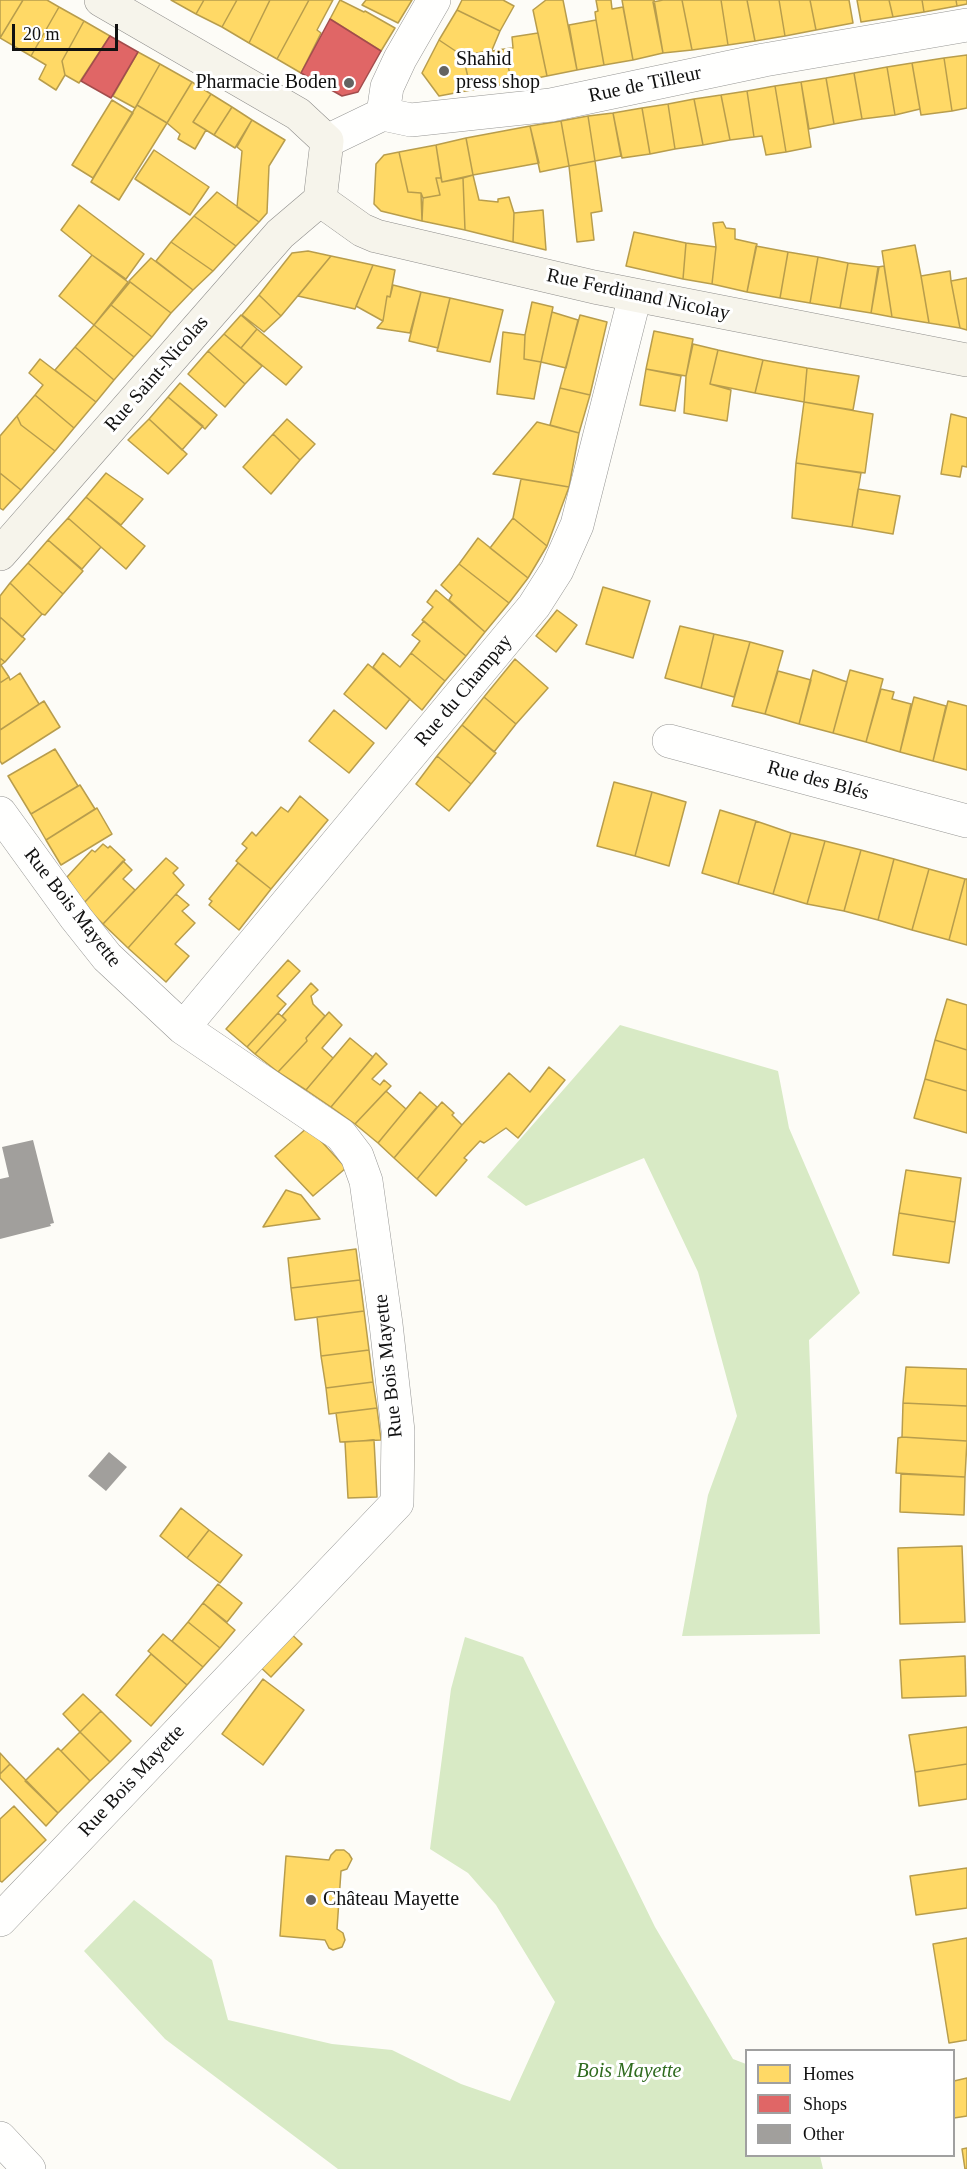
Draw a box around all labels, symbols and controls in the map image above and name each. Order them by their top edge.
scale bar [15,12,122,50]
text: 20 m [23,24,60,44]
place label: Shahid press shop [456,48,540,95]
street label: Rue de Tilleur [586,61,704,109]
marker: Shahid press shop [437,64,451,78]
place label: Pharmacie Boden [195,71,337,95]
marker: Pharmacie Boden [342,76,356,90]
street label: Rue Ferdinand Nicolay [544,264,732,326]
street label: Rue Saint-Nicolas [100,311,214,437]
street label: Rue du Champay [410,630,518,752]
street label: Rue des Blés [764,756,872,806]
street label: Rue Bois Mayette [18,844,126,972]
street label: Rue Bois Mayette [370,1293,408,1439]
street label: Rue Bois Mayette [74,1720,190,1842]
place label: Château Mayette [323,1888,459,1912]
marker: Château Mayette [304,1893,318,1907]
legend [745,2049,955,2157]
park label: Bois Mayette [577,2060,681,2084]
text: Homes [803,2064,854,2084]
text: Shops [803,2094,847,2114]
text: Other [803,2124,844,2144]

